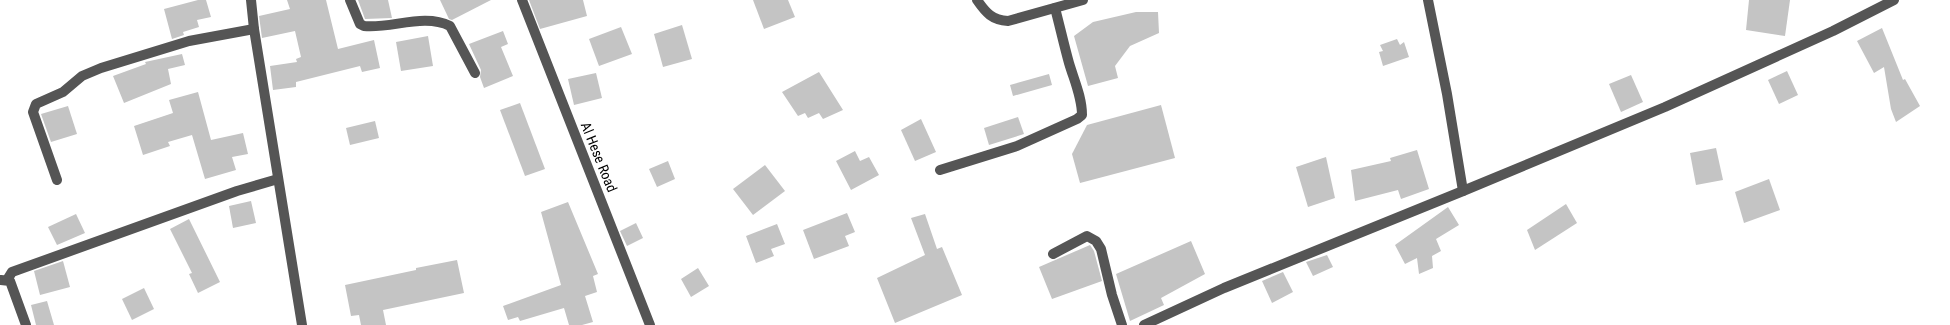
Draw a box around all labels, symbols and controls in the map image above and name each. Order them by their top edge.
street label: Al Hese Road [578,120,620,194]

